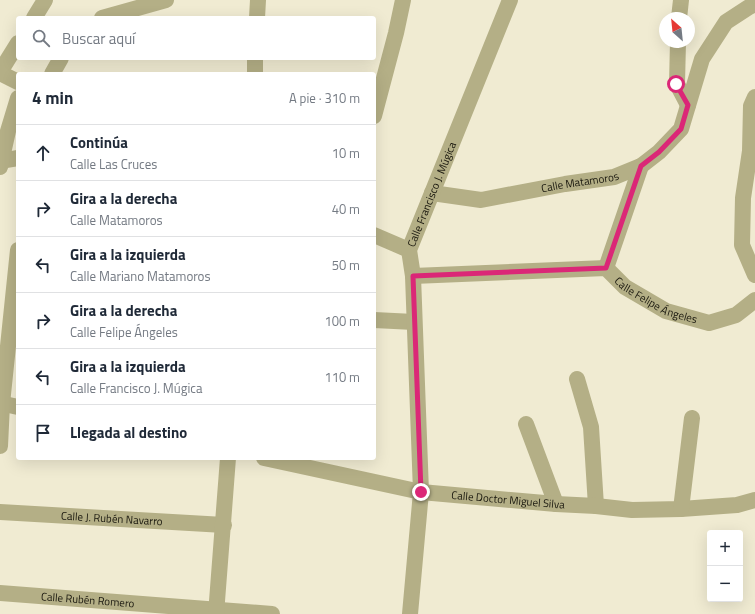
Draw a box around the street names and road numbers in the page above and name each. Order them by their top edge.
street label: Calle Francisco J. Múgica [403,139,460,249]
street label: Calle Matamoros [540,168,621,196]
street label: Calle Felipe Ángeles [611,273,699,327]
street label: Calle Doctor Miguel Silva [451,487,565,512]
street label: Calle J. Rubén Navarro [61,508,163,529]
street label: Calle Rubén Romero [40,588,135,611]

